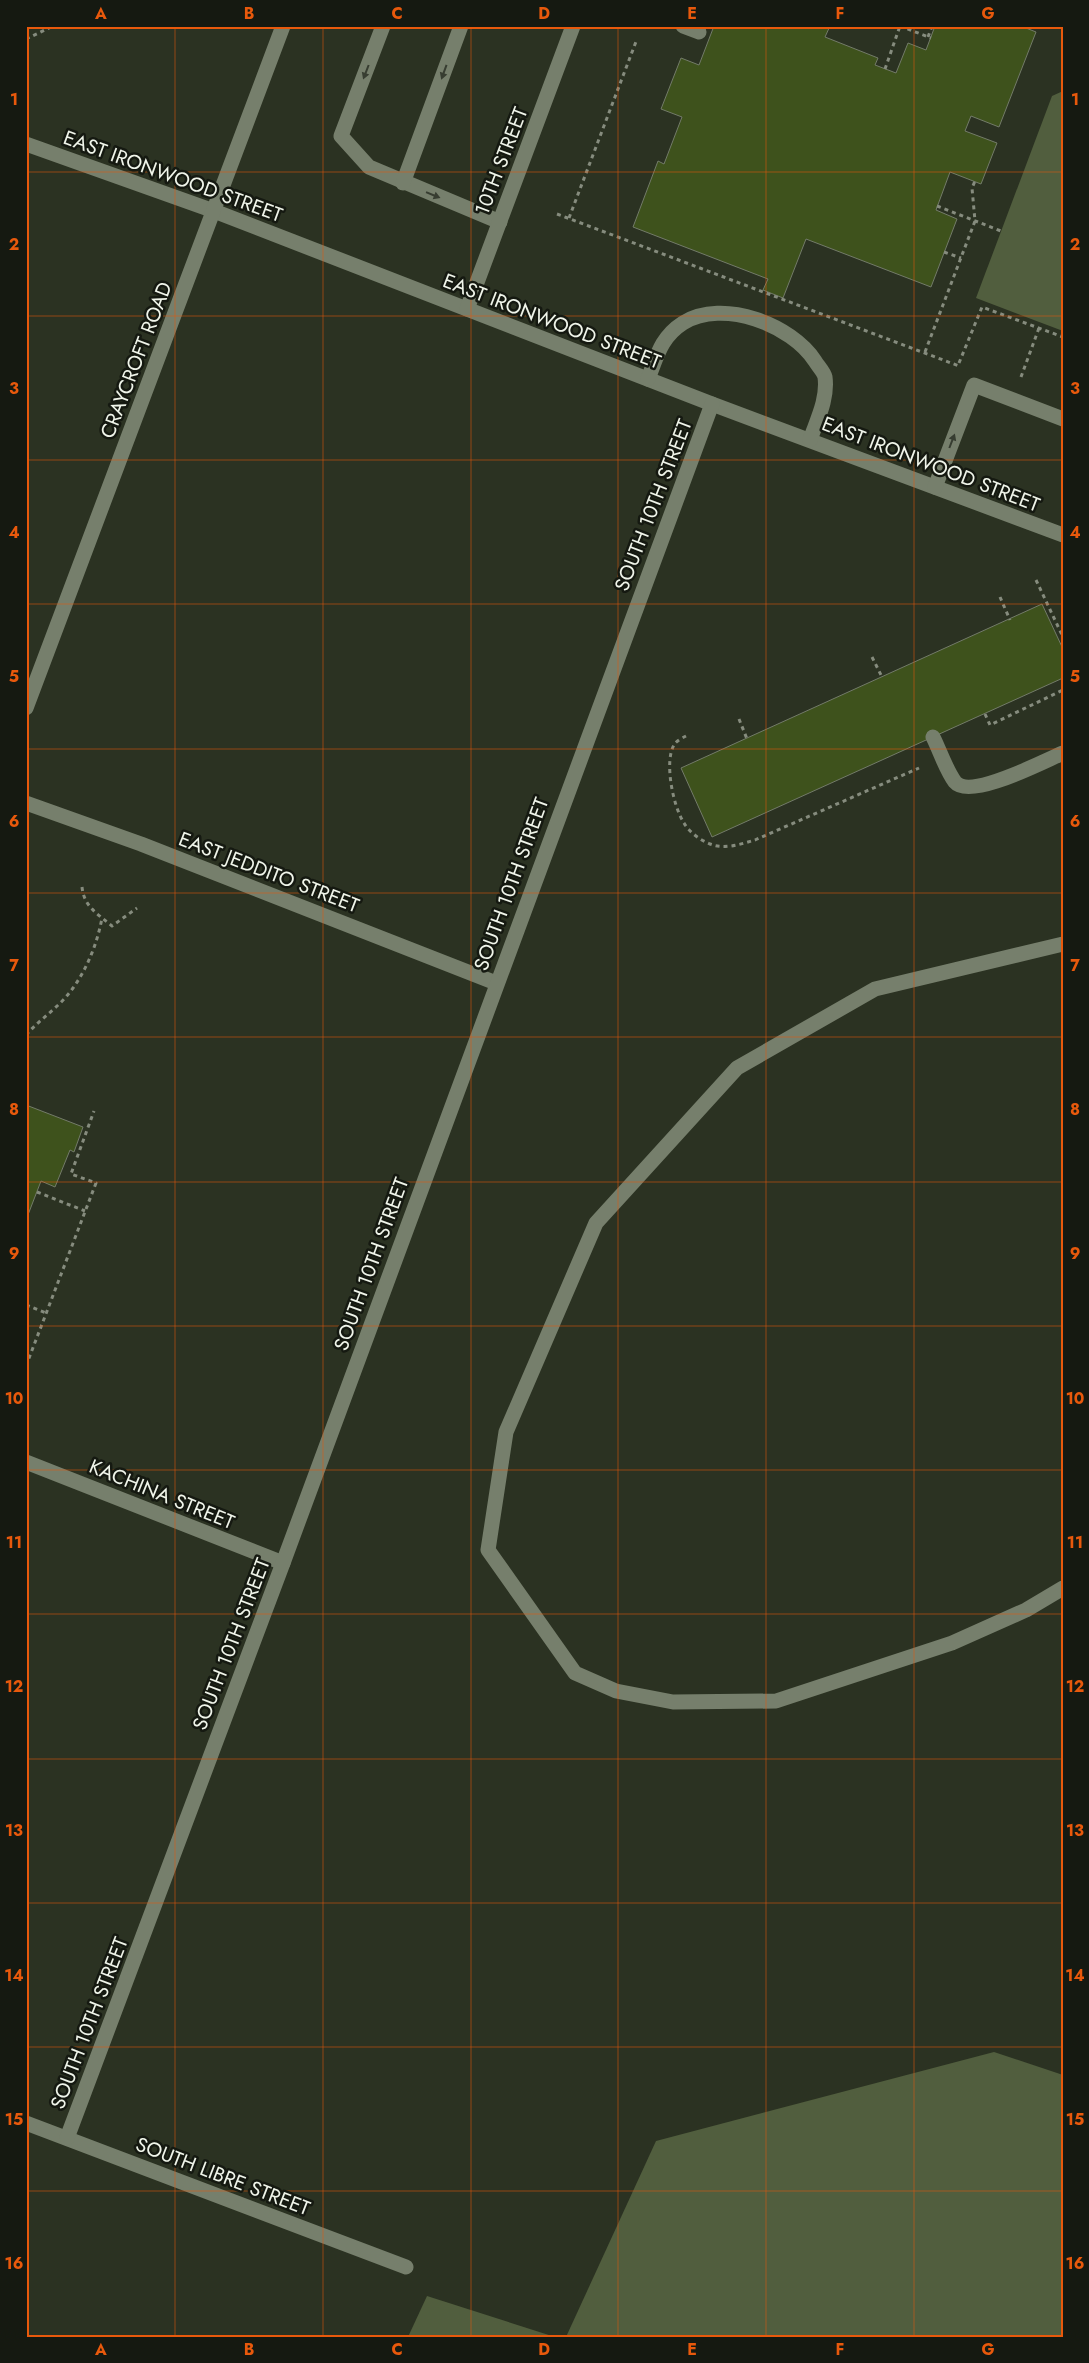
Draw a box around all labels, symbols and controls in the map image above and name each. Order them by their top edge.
text: A [94,2,107,25]
text: B [244,2,254,25]
text: C [391,2,403,25]
text: D [538,2,550,25]
text: E [687,2,697,25]
text: F [836,2,844,25]
text: G [981,2,995,25]
one-way arrow [362,65,370,80]
one-way arrow [440,65,448,80]
text: 1 [10,88,18,111]
text: 1 [1071,88,1079,111]
street label: 10TH STREET [468,102,536,219]
street label: EAST IRONWOOD STREET [59,123,287,230]
one-way arrow [426,191,441,199]
text: 2 [9,233,19,256]
text: 2 [1070,233,1080,256]
street label: EAST IRONWOOD STREET [439,266,666,377]
street label: CRAYCROFT ROAD [93,278,180,443]
text: 3 [9,377,19,400]
text: 3 [1070,377,1080,400]
street label: EAST IRONWOOD STREET [818,409,1045,520]
street label: SOUTH 10TH STREET [607,414,700,595]
one-way arrow [948,433,956,448]
text: 4 [8,521,20,544]
text: 4 [1069,521,1081,544]
text: 5 [9,665,19,688]
text: 5 [1070,665,1080,688]
street label: SOUTH 10TH STREET [467,793,556,975]
text: 6 [9,810,19,833]
text: 6 [1070,810,1080,833]
street label: EAST JEDDITO STREET [174,825,364,921]
text: 7 [9,954,19,977]
text: 7 [1070,954,1080,977]
text: 8 [9,1098,19,1121]
text: 8 [1070,1098,1080,1121]
street label: SOUTH 10TH STREET [327,1173,416,1355]
text: 9 [9,1242,19,1265]
text: 9 [1070,1242,1080,1265]
text: 10 [5,1387,23,1410]
text: 10 [1066,1387,1084,1410]
street label: KACHINA STREET [85,1452,239,1537]
text: 11 [6,1531,22,1554]
text: 11 [1067,1531,1083,1554]
street label: SOUTH 10TH STREET [185,1553,278,1734]
text: 12 [5,1675,23,1698]
text: 12 [1066,1675,1084,1698]
text: 13 [5,1819,23,1842]
text: 13 [1066,1819,1084,1842]
street label: SOUTH 10TH STREET [43,1932,136,2113]
text: 14 [4,1964,24,1987]
text: 14 [1065,1964,1085,1987]
text: 15 [5,2108,23,2131]
text: 15 [1066,2108,1084,2131]
street label: SOUTH LIBRE STREET [131,2130,315,2223]
text: 16 [5,2252,23,2275]
text: 16 [1066,2252,1084,2275]
text: A [94,2338,107,2361]
text: B [244,2338,254,2361]
text: C [391,2338,403,2361]
text: D [538,2338,550,2361]
text: E [687,2338,697,2361]
text: F [836,2338,844,2361]
text: G [981,2338,995,2361]

